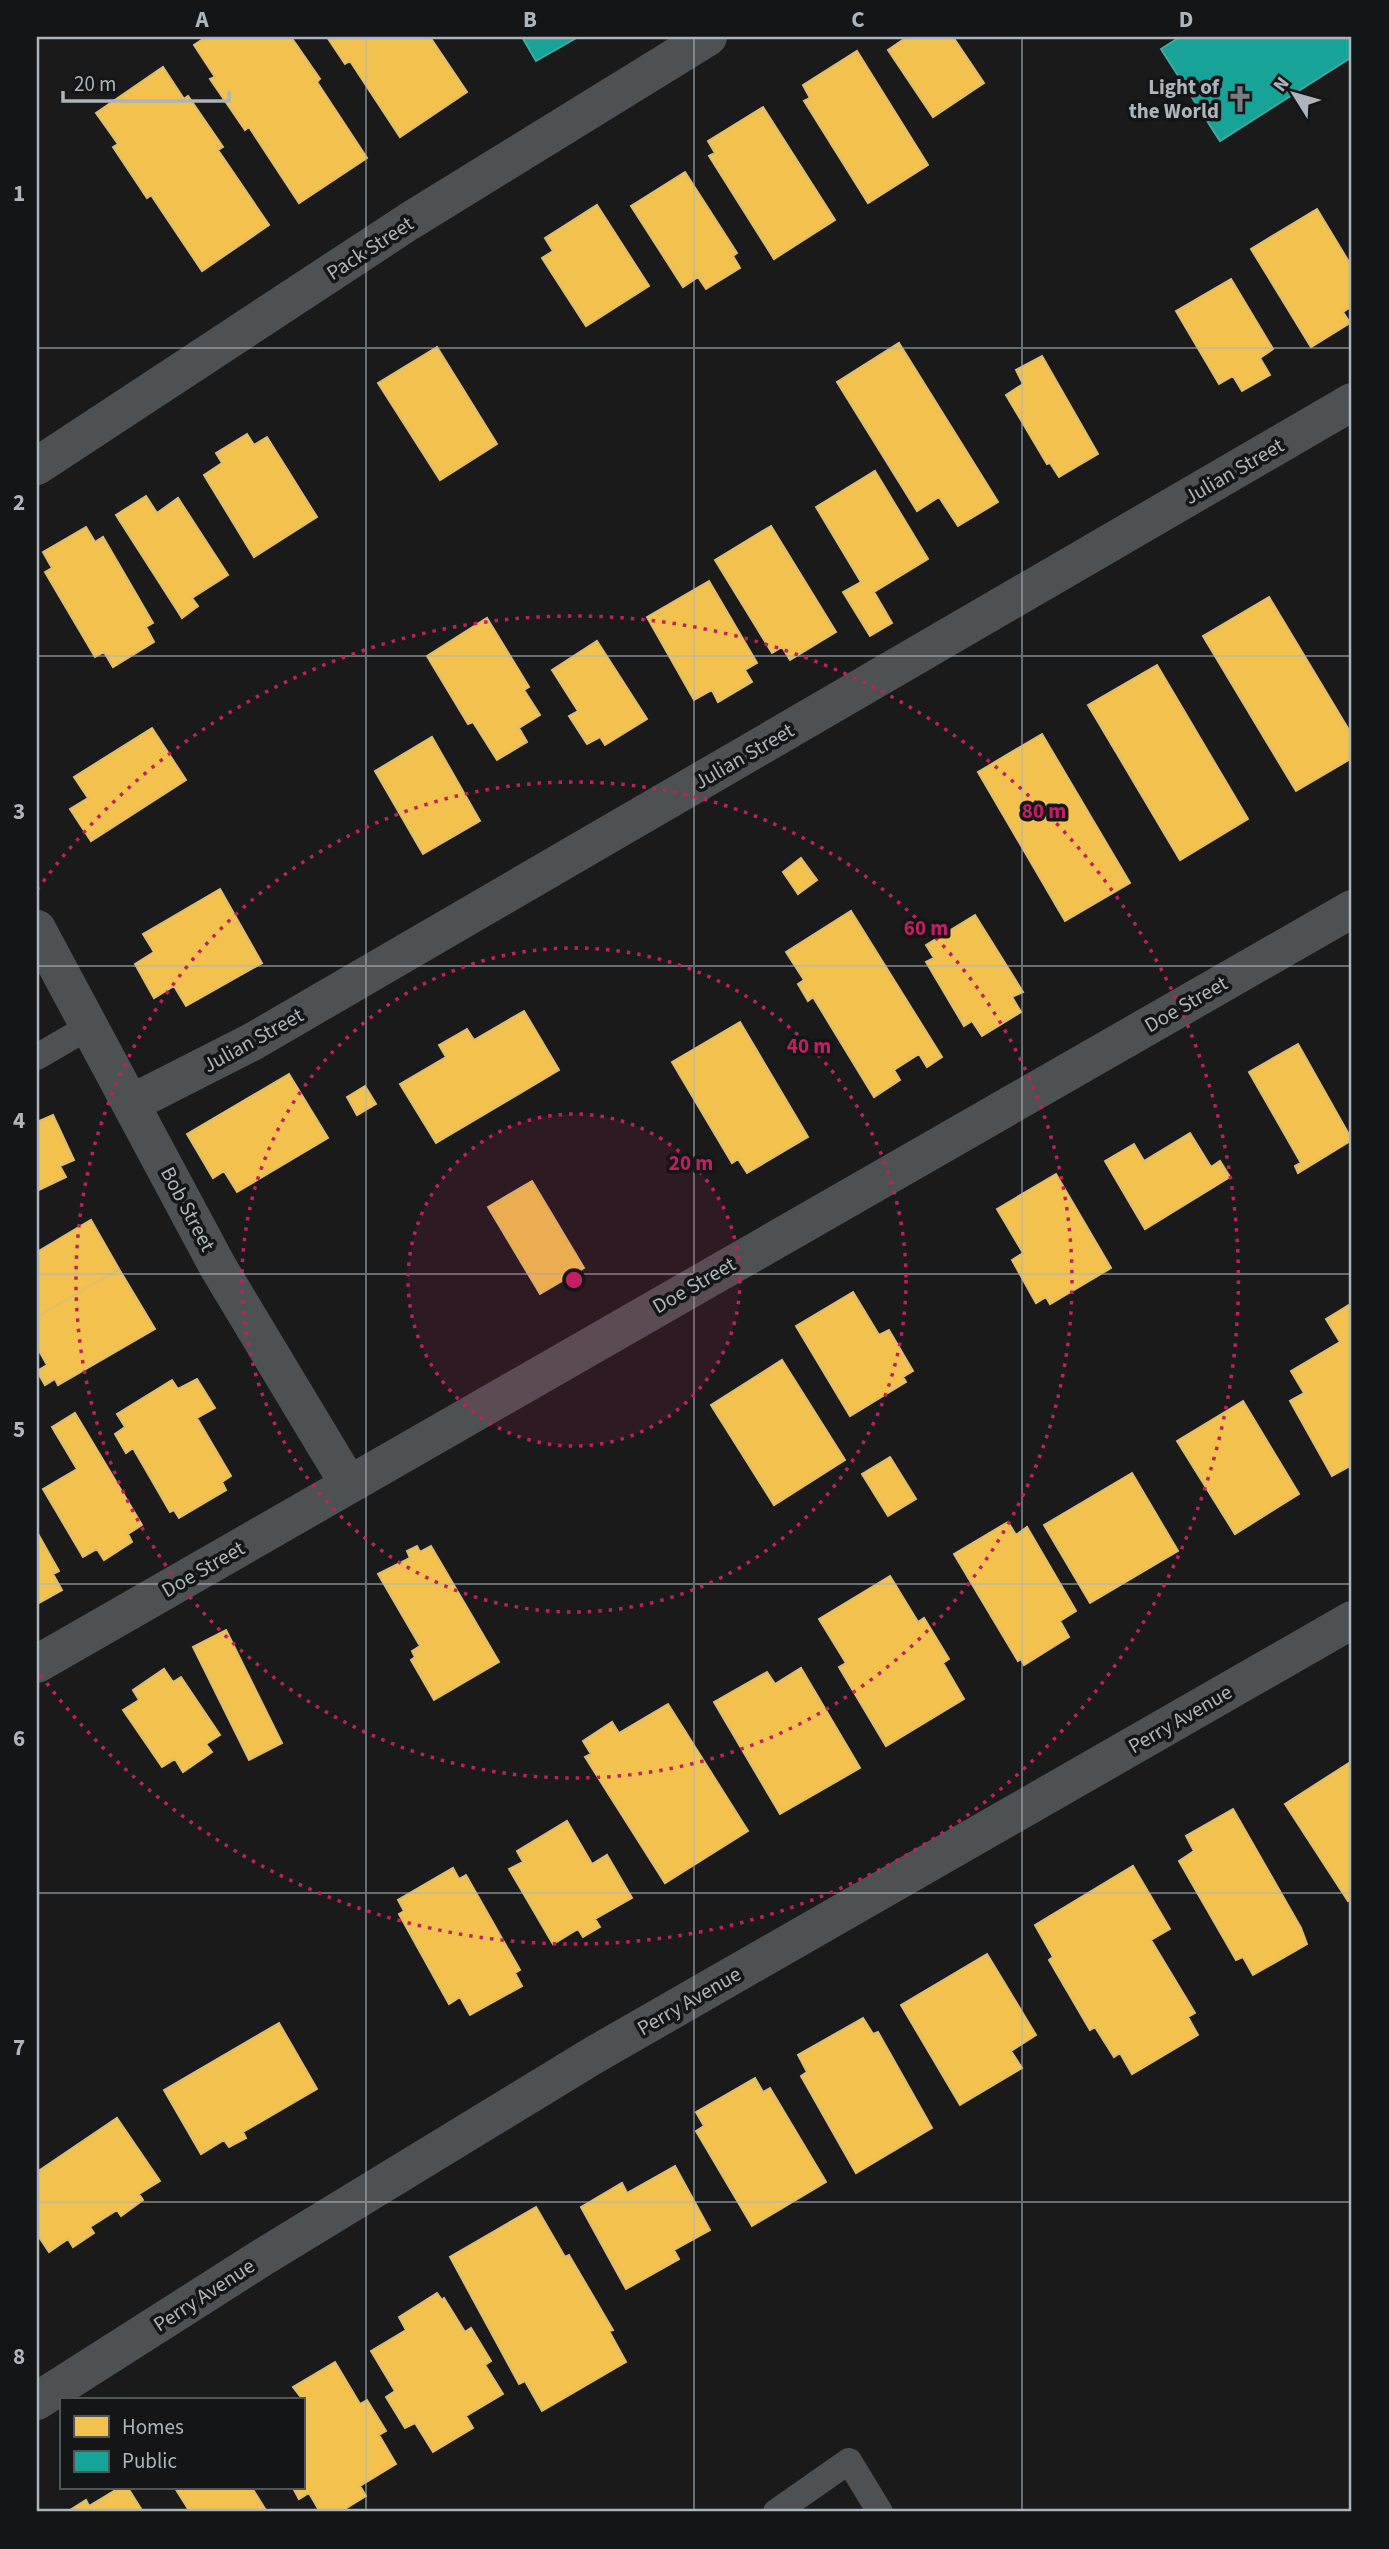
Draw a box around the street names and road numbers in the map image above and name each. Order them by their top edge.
street label: Pack Street [321,209,419,287]
street label: Julian Street [1178,430,1290,512]
street label: Julian Street [688,715,800,797]
street label: Doe Street [1139,968,1233,1040]
street label: Julian Street [197,1000,309,1080]
street label: Bob Street [153,1161,223,1257]
street label: Doe Street [647,1249,741,1321]
street label: Doe Street [156,1533,250,1605]
street label: Perry Avenue [1122,1677,1238,1761]
street label: Perry Avenue [631,1959,747,2043]
street label: Perry Avenue [147,2251,261,2339]

